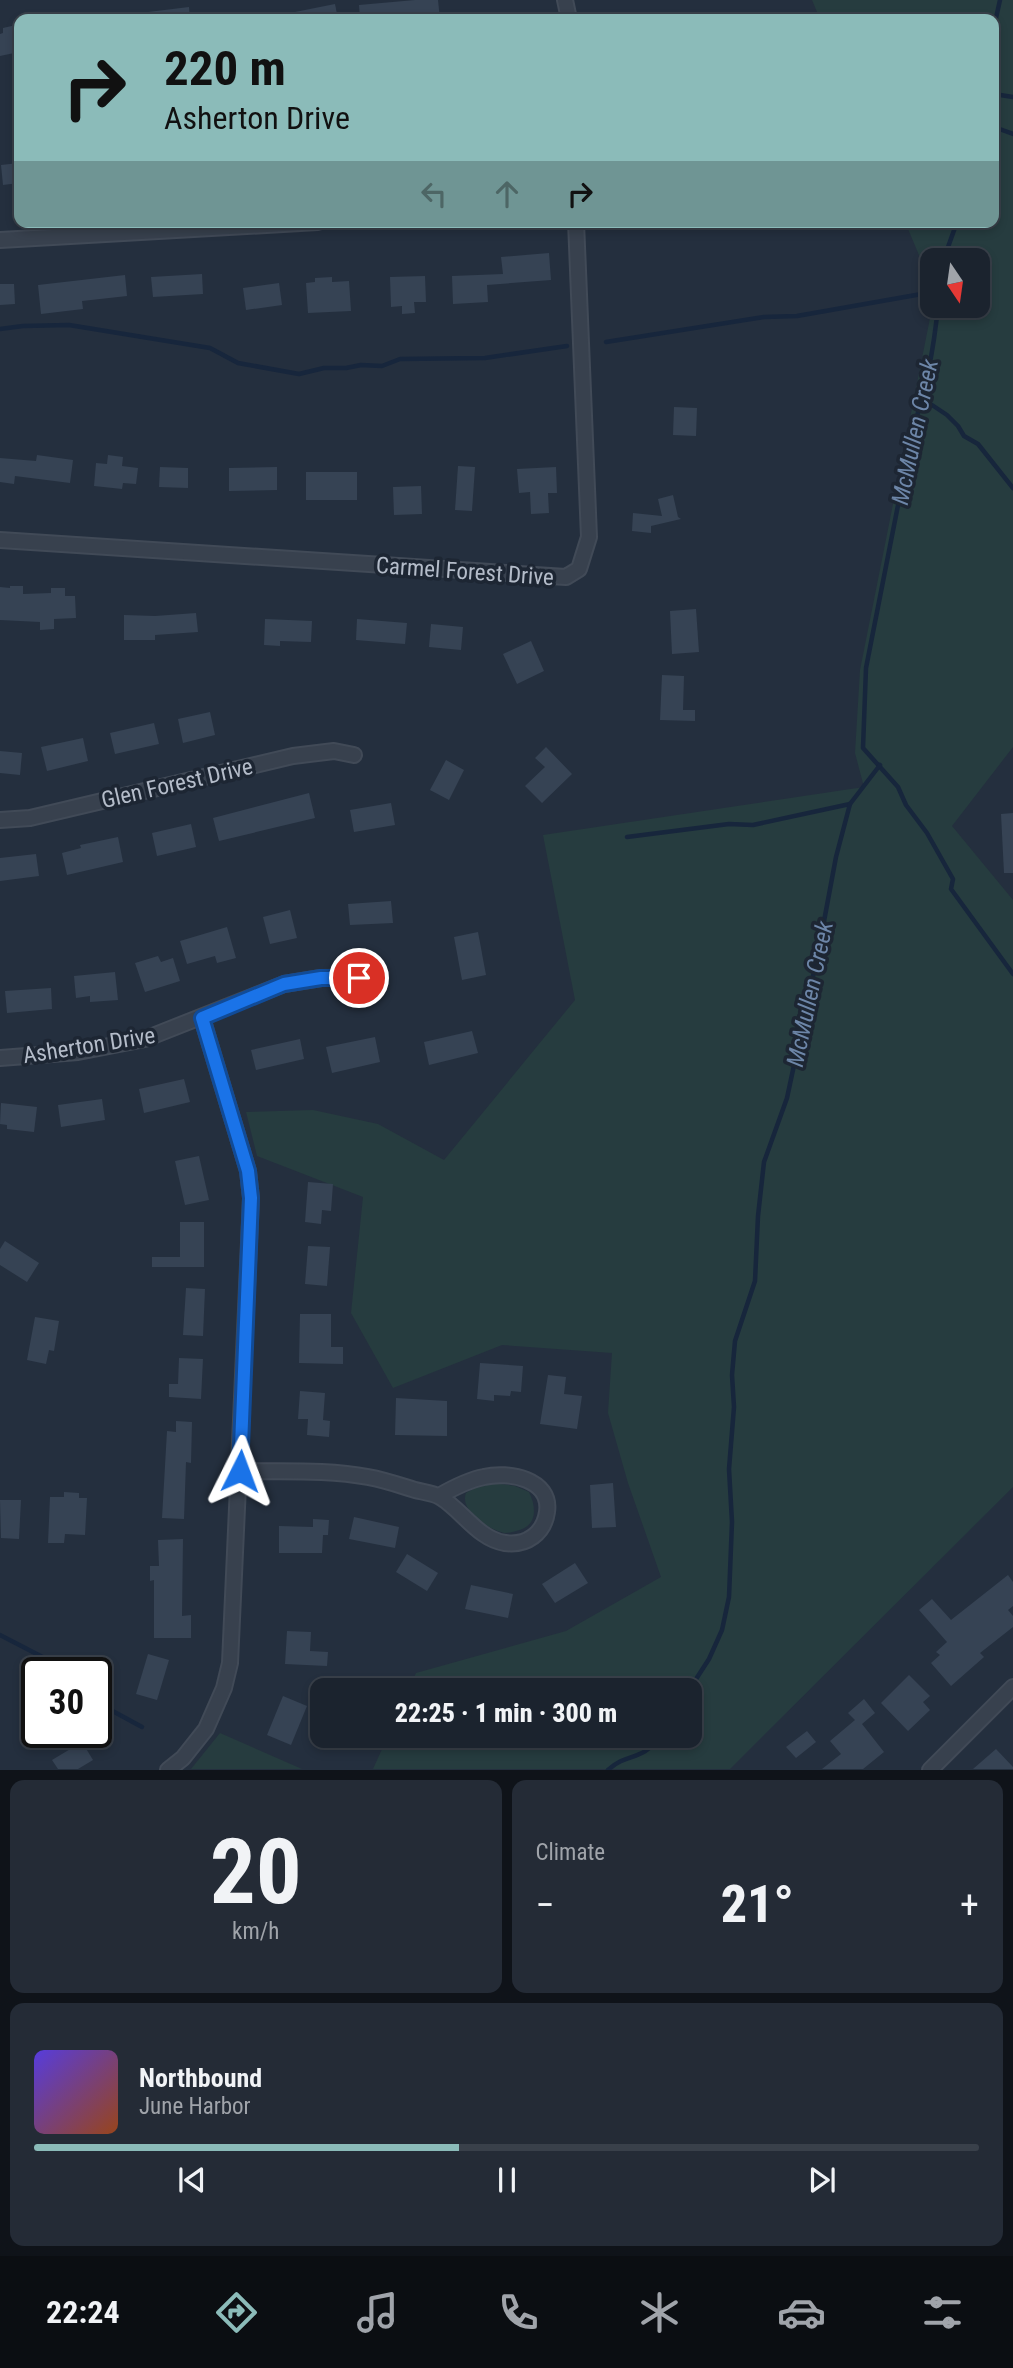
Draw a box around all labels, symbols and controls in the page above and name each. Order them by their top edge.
text: 220 m [164,40,286,97]
icon: right [49,42,140,133]
text: Asherton Drive [164,99,350,137]
icon: left [415,175,453,213]
icon: ahead [488,175,526,213]
icon: right [561,175,599,213]
north arrow [920,248,990,318]
map controls [920,248,990,318]
water label: McMullen Creek [886,356,944,507]
street label: Carmel Forest Drive [375,552,555,591]
street label: Glen Forest Drive [99,753,255,814]
water label: McMullen Creek [781,918,839,1069]
pin [329,948,389,1008]
icon: arrive [340,959,378,997]
street label: Asherton Drive [21,1022,157,1069]
position arrow [203,1434,277,1508]
speed limit sign: 30 [21,1657,112,1748]
text: 22:25 · 1 min · 300 m [395,1698,617,1728]
text: 20 [210,1819,302,1925]
text: Climate [536,1839,605,1866]
text: 21° [721,1874,794,1935]
text: − [536,1883,555,1927]
text: + [960,1883,979,1927]
text: km/h [232,1918,279,1945]
text: Northbound [139,2063,262,2093]
text: June Harbor [139,2093,251,2120]
icon: previous [173,2161,211,2199]
icon: pause [488,2161,526,2199]
icon: next [803,2161,841,2199]
icon: directions [212,2288,261,2337]
icon: music [353,2288,402,2337]
icon: phone [494,2288,543,2337]
icon: climate [635,2288,684,2337]
icon: car [777,2288,826,2337]
icon: filters [918,2288,967,2337]
text: 22:24 [46,2293,120,2331]

